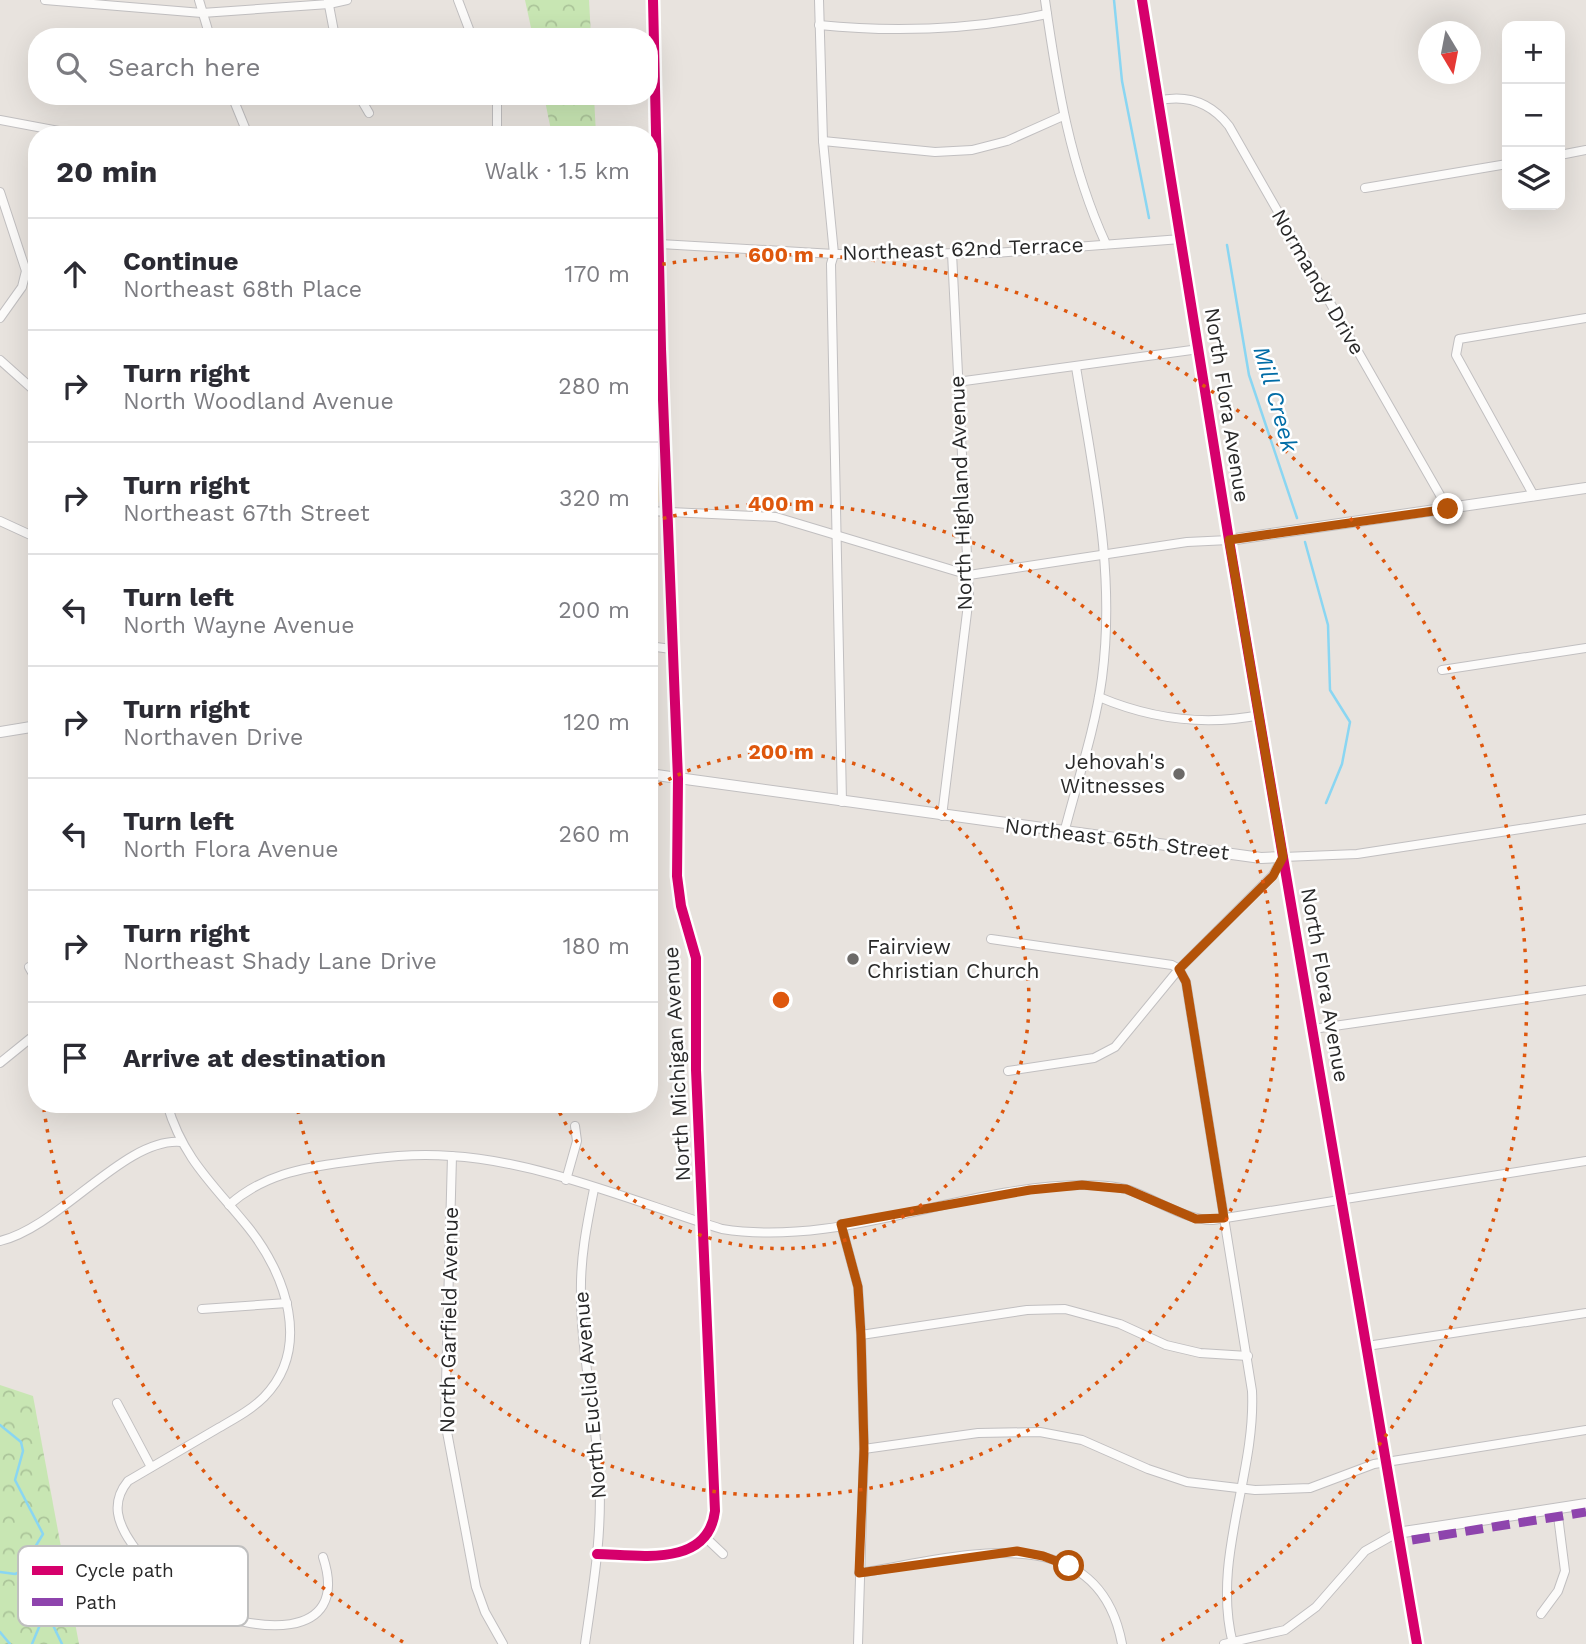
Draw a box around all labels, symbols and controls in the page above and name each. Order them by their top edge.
north arrow [1418,21,1481,84]
map controls [1502,21,1565,210]
button: + [1502,21,1565,84]
search box [28,28,658,105]
icon: search [52,48,90,86]
text: Search here [108,52,260,82]
button: − [1502,84,1565,147]
button: layers [1502,147,1565,210]
text: 20 min [56,154,157,189]
text: Walk · 1.5 km [485,158,630,185]
street label: Normandy Drive [1267,204,1370,359]
street label: Northeast 62nd Terrace [842,232,1084,265]
text: 600 m [748,242,814,267]
text: Continue [123,246,239,276]
icon: ahead [56,255,94,293]
text: 170 m [565,261,630,288]
text: Northeast 68th Place [123,276,362,303]
street label: North Flora Avenue [1200,306,1255,504]
water label: Mill Creek [1248,343,1304,457]
text: Turn right [123,358,250,388]
icon: right [56,367,94,405]
text: 280 m [558,373,630,400]
street label: North Highland Avenue [944,375,977,611]
text: North Woodland Avenue [123,388,394,415]
text: Turn right [123,470,250,500]
icon: right [56,479,94,517]
text: 320 m [559,485,630,512]
text: 400 m [748,491,814,516]
route end [1432,493,1463,524]
text: Northeast 67th Street [123,500,370,527]
text: Turn left [123,582,234,612]
icon: left [56,591,94,629]
text: 200 m [558,597,630,624]
text: North Wayne Avenue [123,612,355,639]
text: Turn right [123,694,250,724]
icon: right [56,703,94,741]
text: 120 m [564,709,630,736]
text: Northaven Drive [123,724,303,751]
text: 200 m [748,739,814,764]
place label: Jehovah's Witnesses [1060,749,1165,798]
marker: Jehovah's Witnesses [1171,766,1187,782]
text: Turn left [123,806,234,836]
street label: Northeast 65th Street [1003,812,1231,865]
icon: left [56,815,94,853]
text: 260 m [559,821,630,848]
text: North Flora Avenue [123,836,339,863]
street label: North Flora Avenue [1296,886,1355,1084]
text: Turn right [123,918,250,948]
icon: right [56,927,94,965]
text: 180 m [563,933,630,960]
place label: Fairview Christian Church [867,934,1039,983]
street label: North Michigan Avenue [658,946,695,1182]
text: Northeast Shady Lane Drive [123,948,437,975]
marker: Fairview Christian Church [845,951,861,967]
centre of rings [769,988,793,1012]
icon: arrive [56,1039,94,1077]
text: Arrive at destination [123,1043,386,1073]
street label: North Garfield Avenue [434,1207,463,1433]
street label: North Euclid Avenue [568,1290,611,1500]
legend [18,1546,248,1626]
route start [1053,1550,1084,1581]
text: Cycle path [75,1559,174,1582]
text: Path [75,1591,117,1614]

